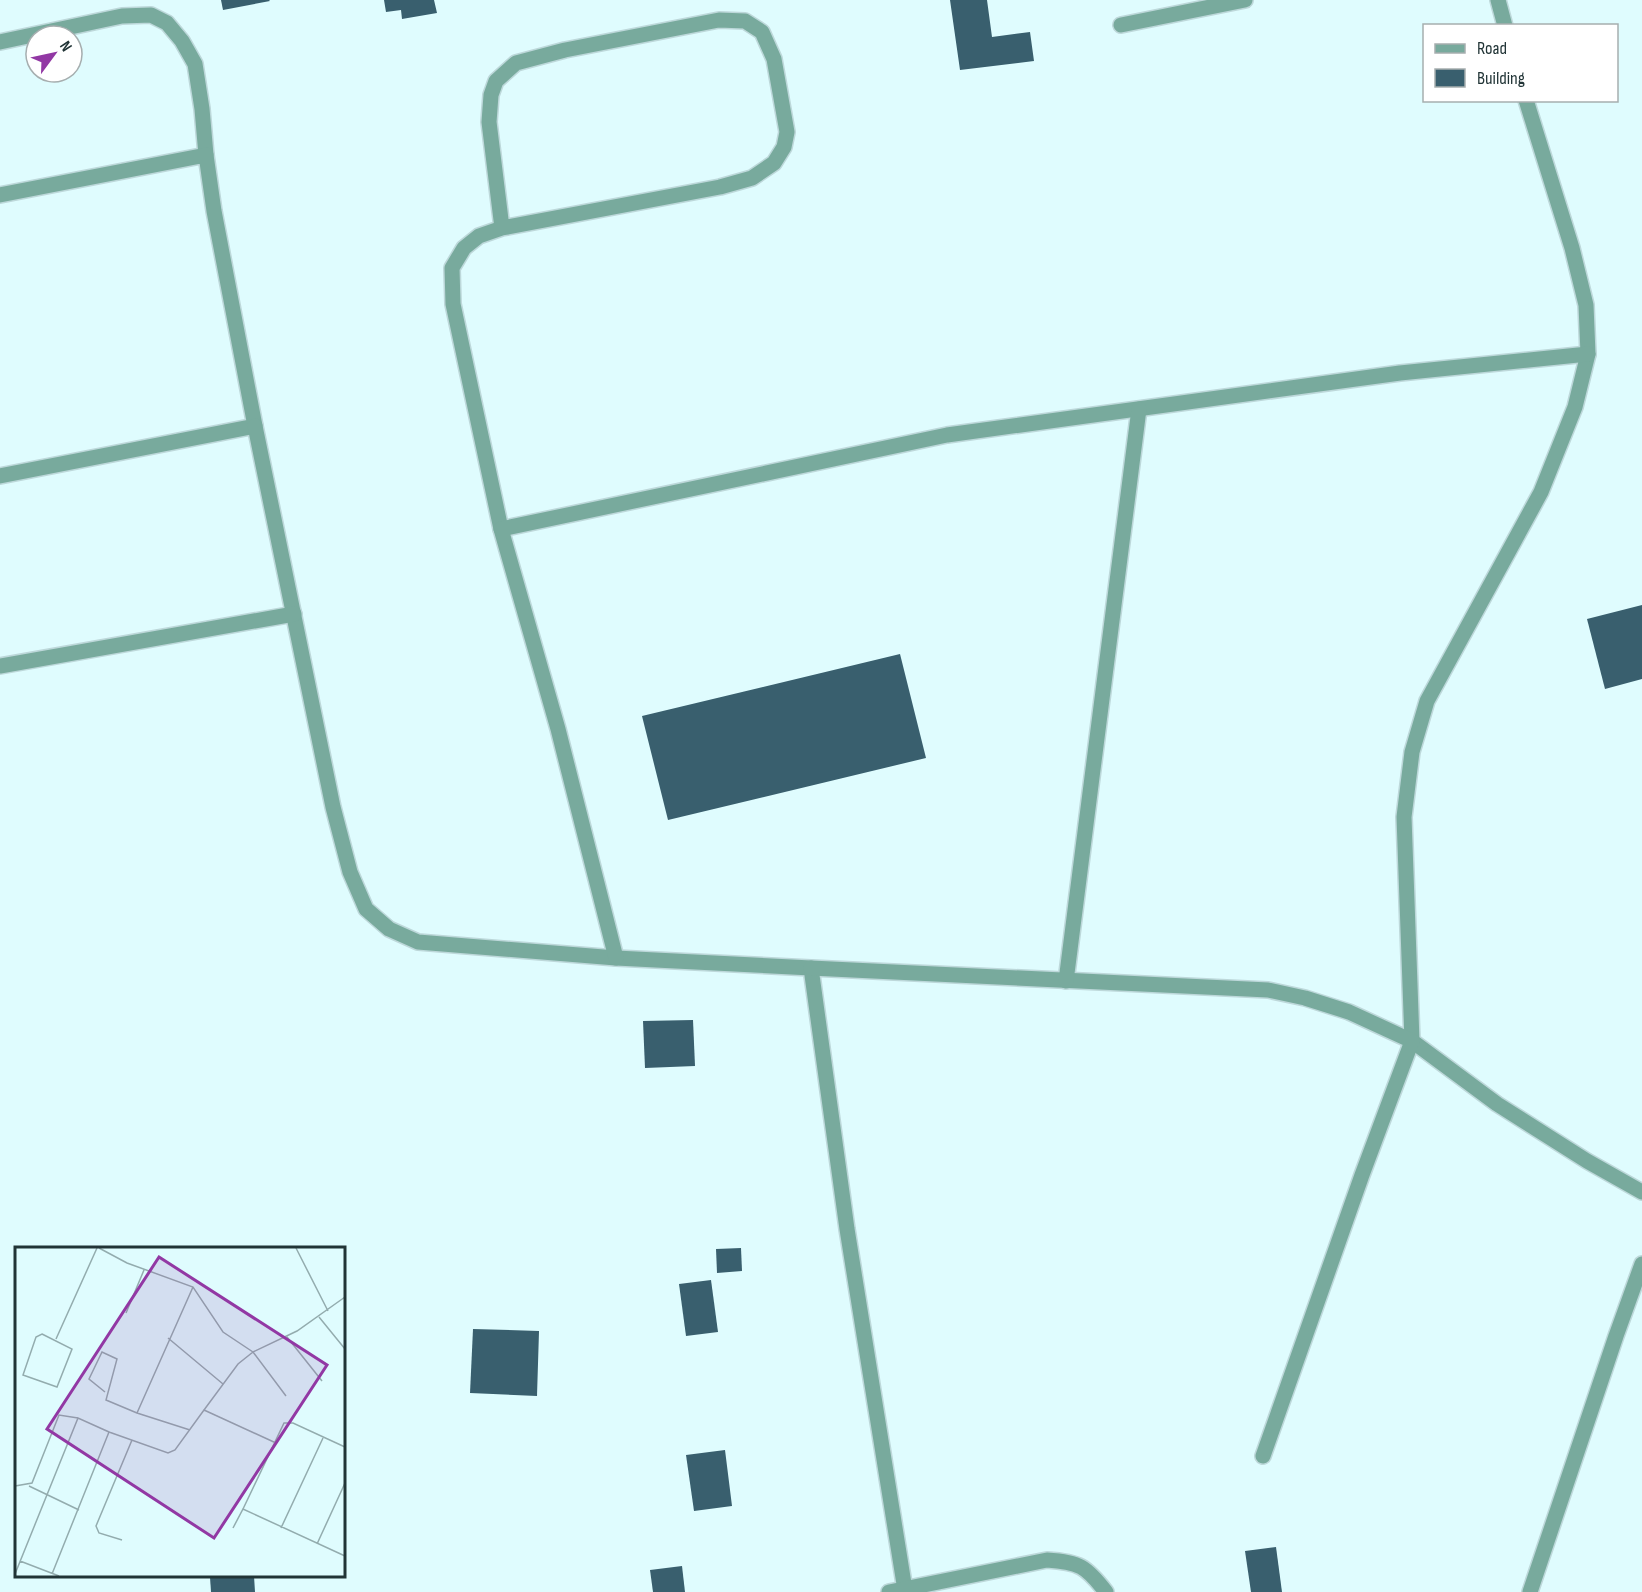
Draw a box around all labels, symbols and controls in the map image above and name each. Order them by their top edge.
north arrow [24,24,84,84]
legend [1423,24,1618,102]
text: N [55,38,76,55]
text: Road [1477,38,1507,59]
text: Building [1477,68,1525,89]
inset map [15,1247,345,1577]

